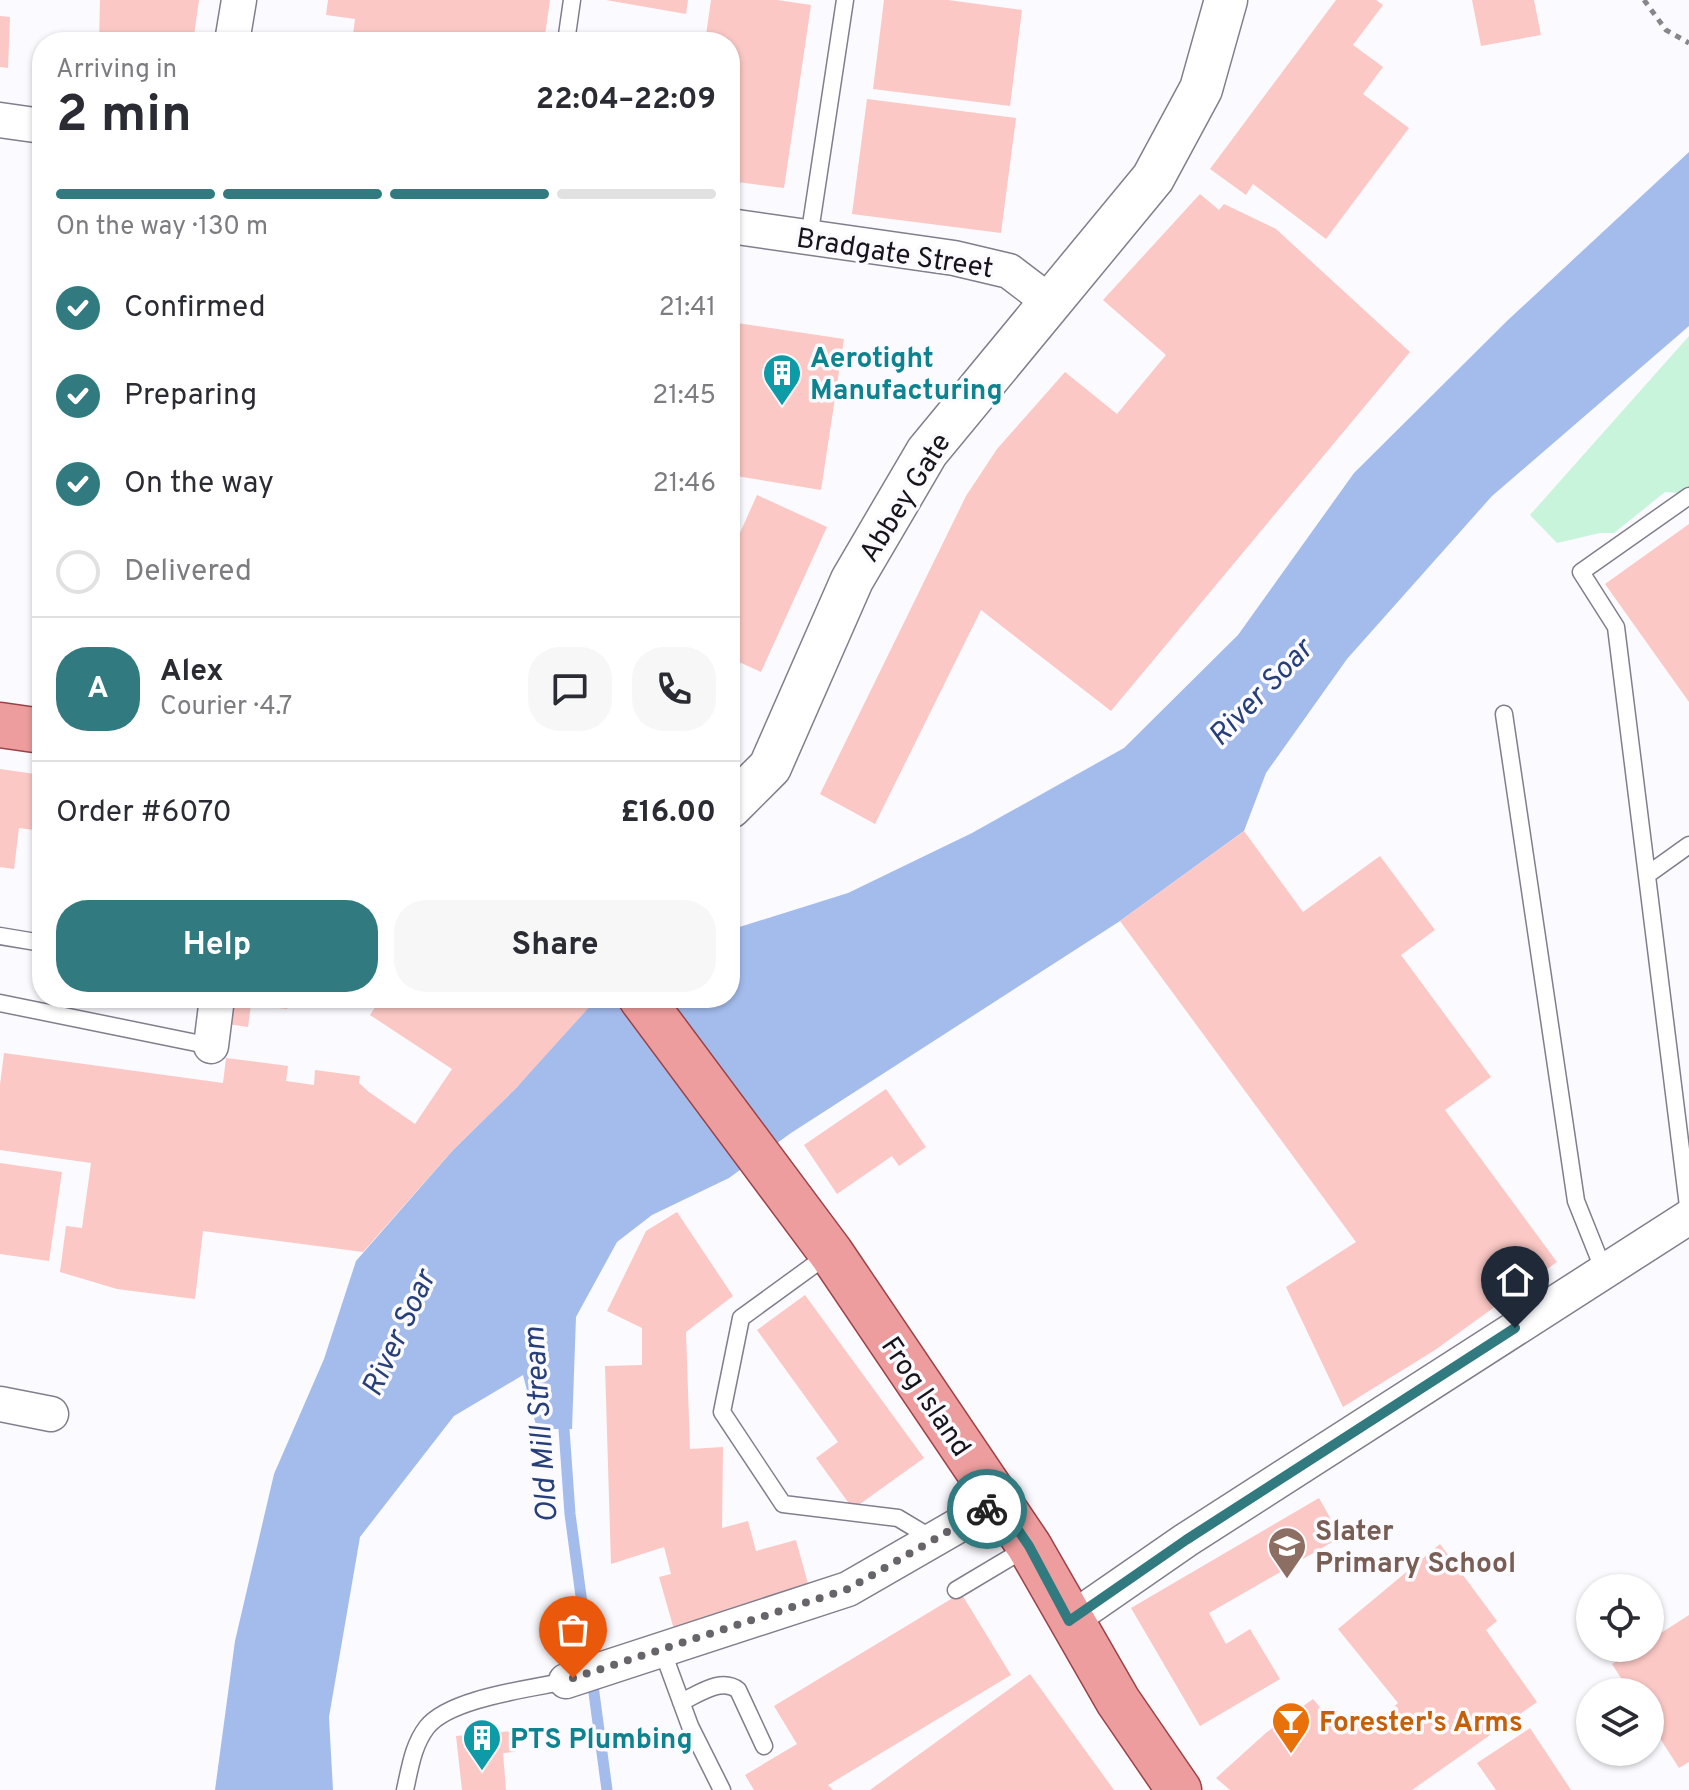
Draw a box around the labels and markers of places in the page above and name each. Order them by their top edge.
place label: Aerotight Manufacturing [810,342,1003,410]
building icon: Aerotight Manufacturing [761,352,803,407]
pin [1481,1246,1549,1328]
place label: Slater Primary School [1315,1515,1516,1583]
school or university icon: Slater Primary School [1266,1525,1308,1580]
pin [539,1596,607,1678]
bar icon: Forester's Arms [1270,1700,1312,1755]
place label: Forester's Arms [1319,1706,1523,1742]
building icon: PTS Plumbing [461,1717,503,1772]
place label: PTS Plumbing [510,1723,693,1759]

